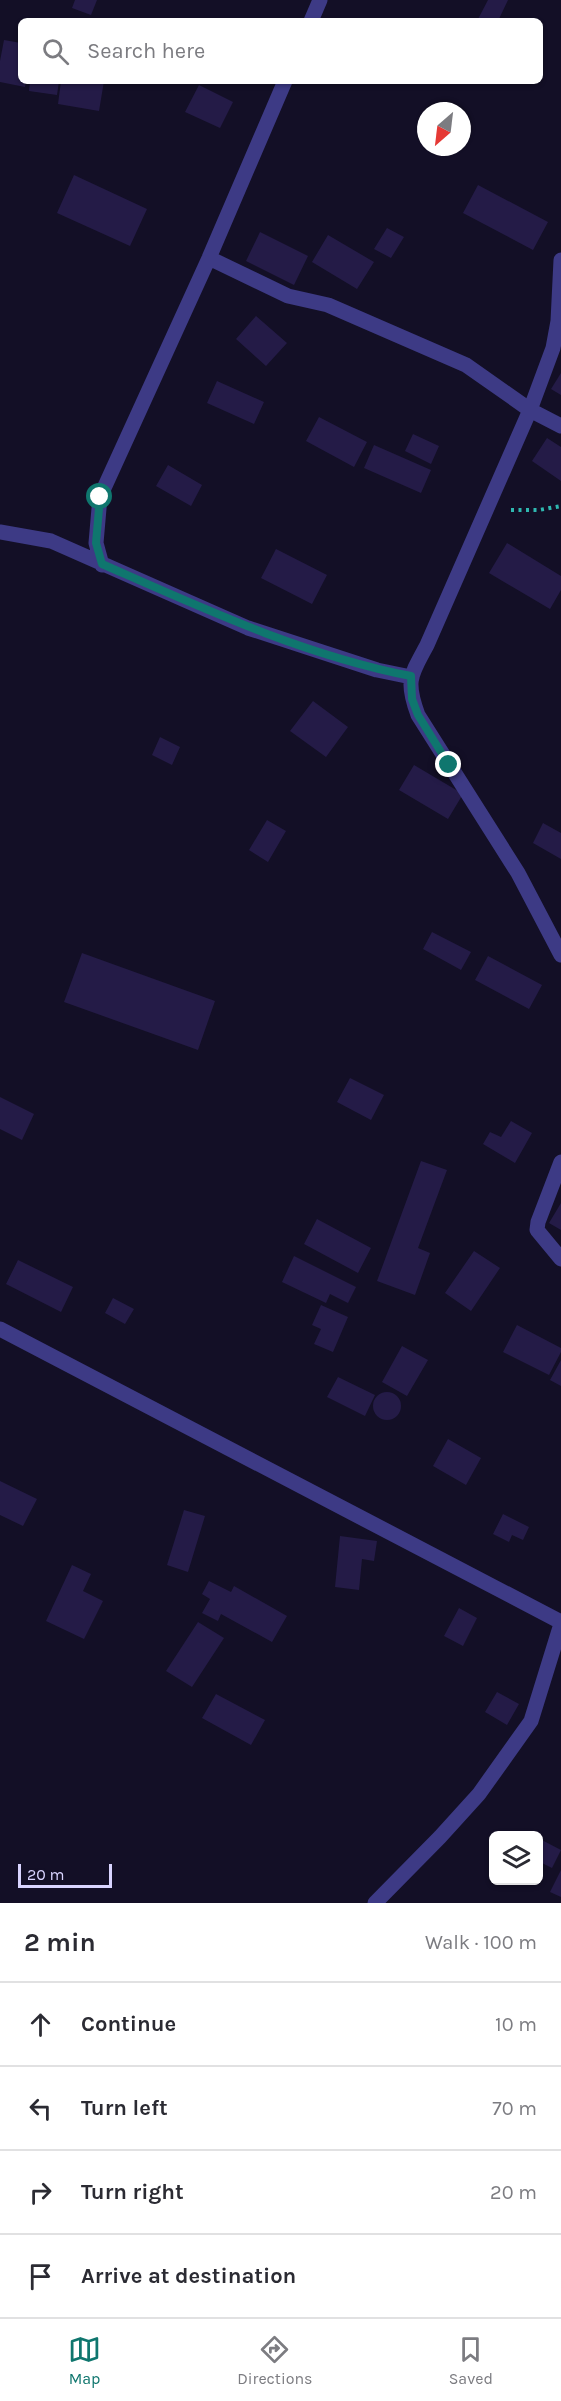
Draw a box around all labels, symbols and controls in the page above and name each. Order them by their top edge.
search box [18,18,543,84]
icon: search [39,35,72,68]
text: Search here [87,38,205,64]
north arrow [417,102,471,156]
route start [86,483,112,509]
route end [435,751,461,777]
map controls [489,1831,543,1885]
button: layers [489,1831,543,1885]
scale bar [18,1861,112,1888]
text: 20 m [27,1865,65,1884]
text: 2 min [24,1927,96,1958]
text: Walk · 100 m [425,1931,537,1954]
icon: ahead [24,2008,57,2041]
text: Continue [81,2011,176,2037]
text: 10 m [495,2013,537,2036]
icon: left [24,2092,57,2125]
text: Turn left [81,2095,168,2121]
text: 70 m [492,2097,537,2120]
icon: right [24,2176,57,2209]
text: Turn right [81,2179,184,2205]
text: 20 m [490,2181,537,2204]
icon: arrive [24,2260,57,2293]
text: Arrive at destination [81,2263,296,2289]
tab: Map [68,2333,101,2388]
tab: Directions [237,2333,312,2388]
tab: Saved [449,2333,493,2388]

